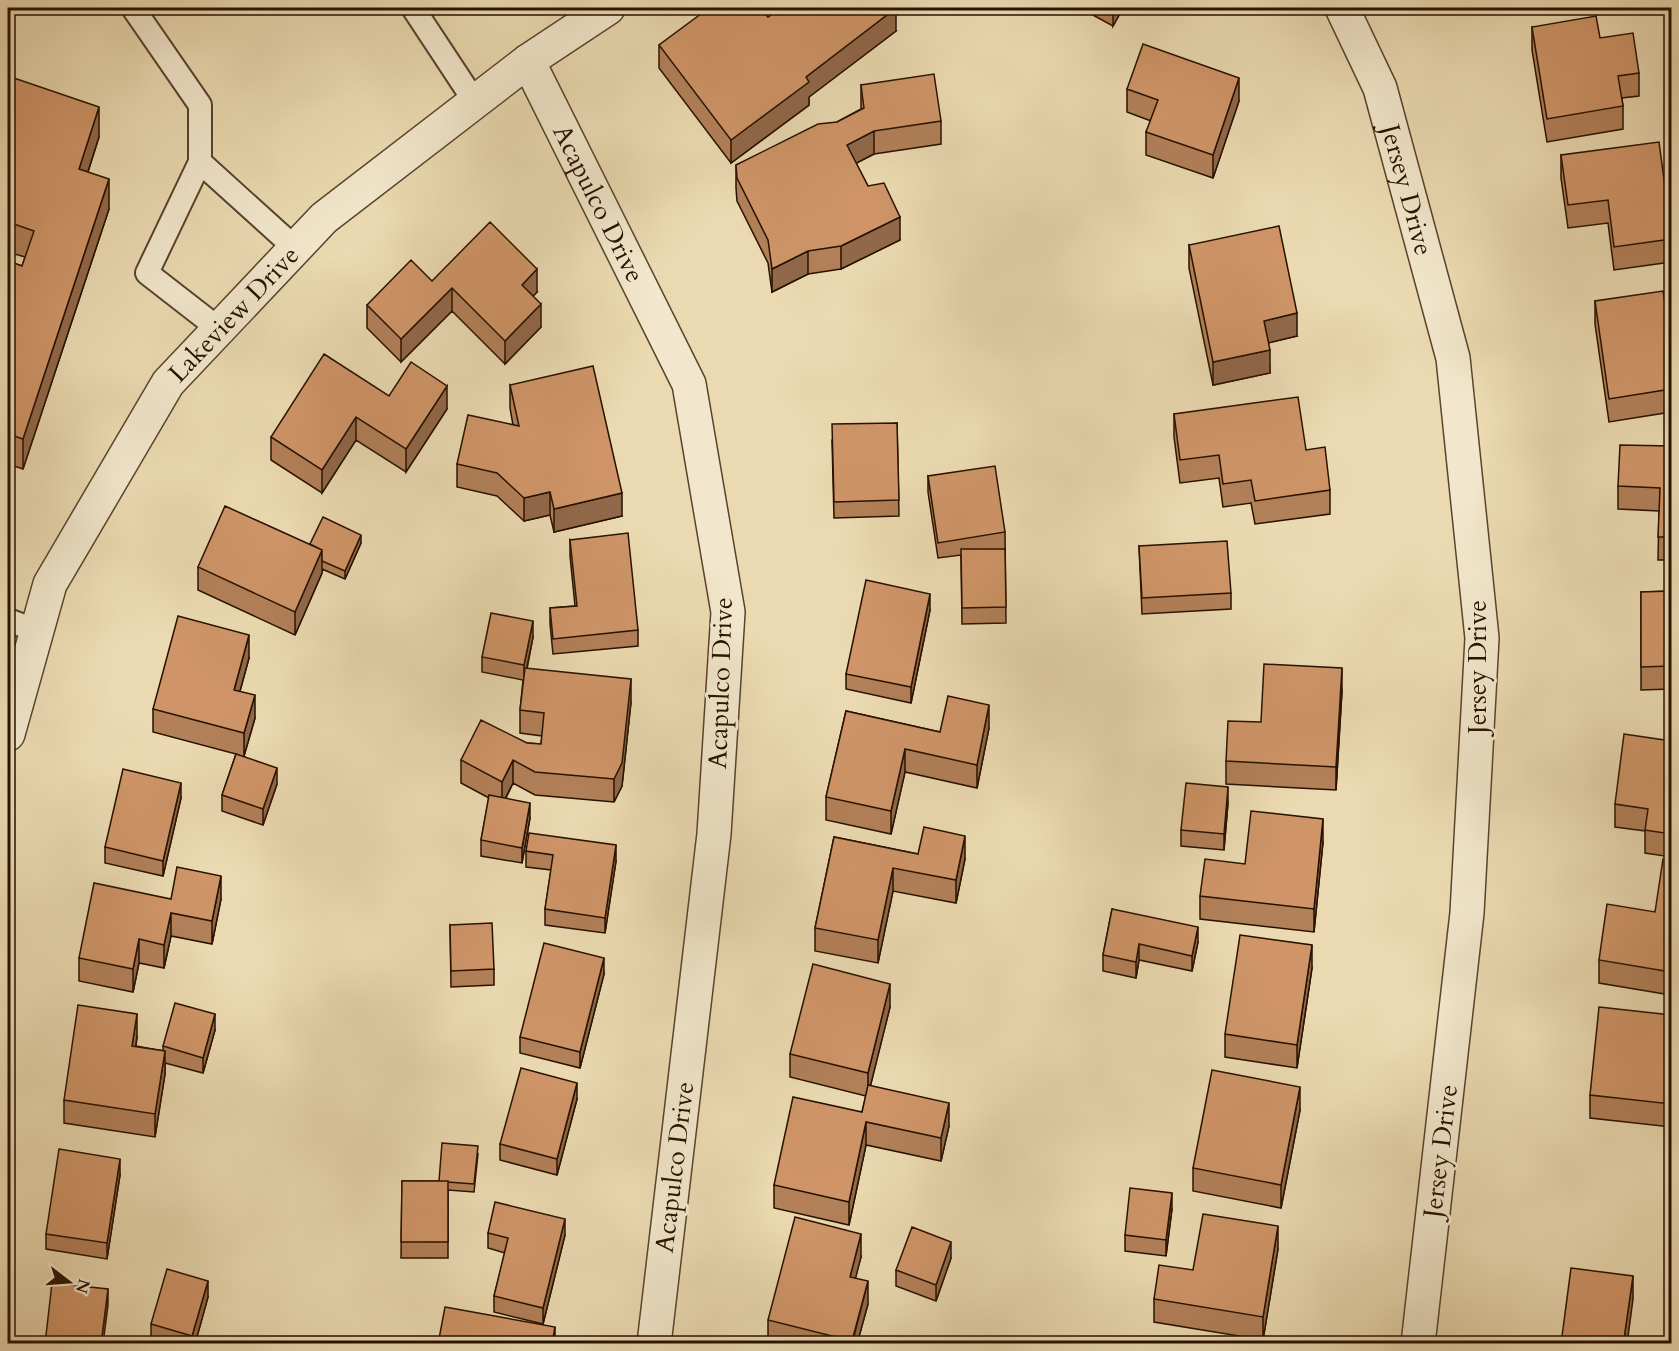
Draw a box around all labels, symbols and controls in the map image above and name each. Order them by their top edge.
street label: Jersey Drive [1372,117,1441,259]
street label: Acapulco Drive [544,119,653,288]
street label: Lakeview Drive [161,238,307,390]
street label: Acapulco Drive [700,596,741,770]
street label: Jersey Drive [1460,600,1495,738]
street label: Acapulco Drive [647,1080,702,1255]
street label: Jersey Drive [1414,1082,1466,1224]
north arrow [39,1252,99,1312]
text: N [70,1276,95,1296]

